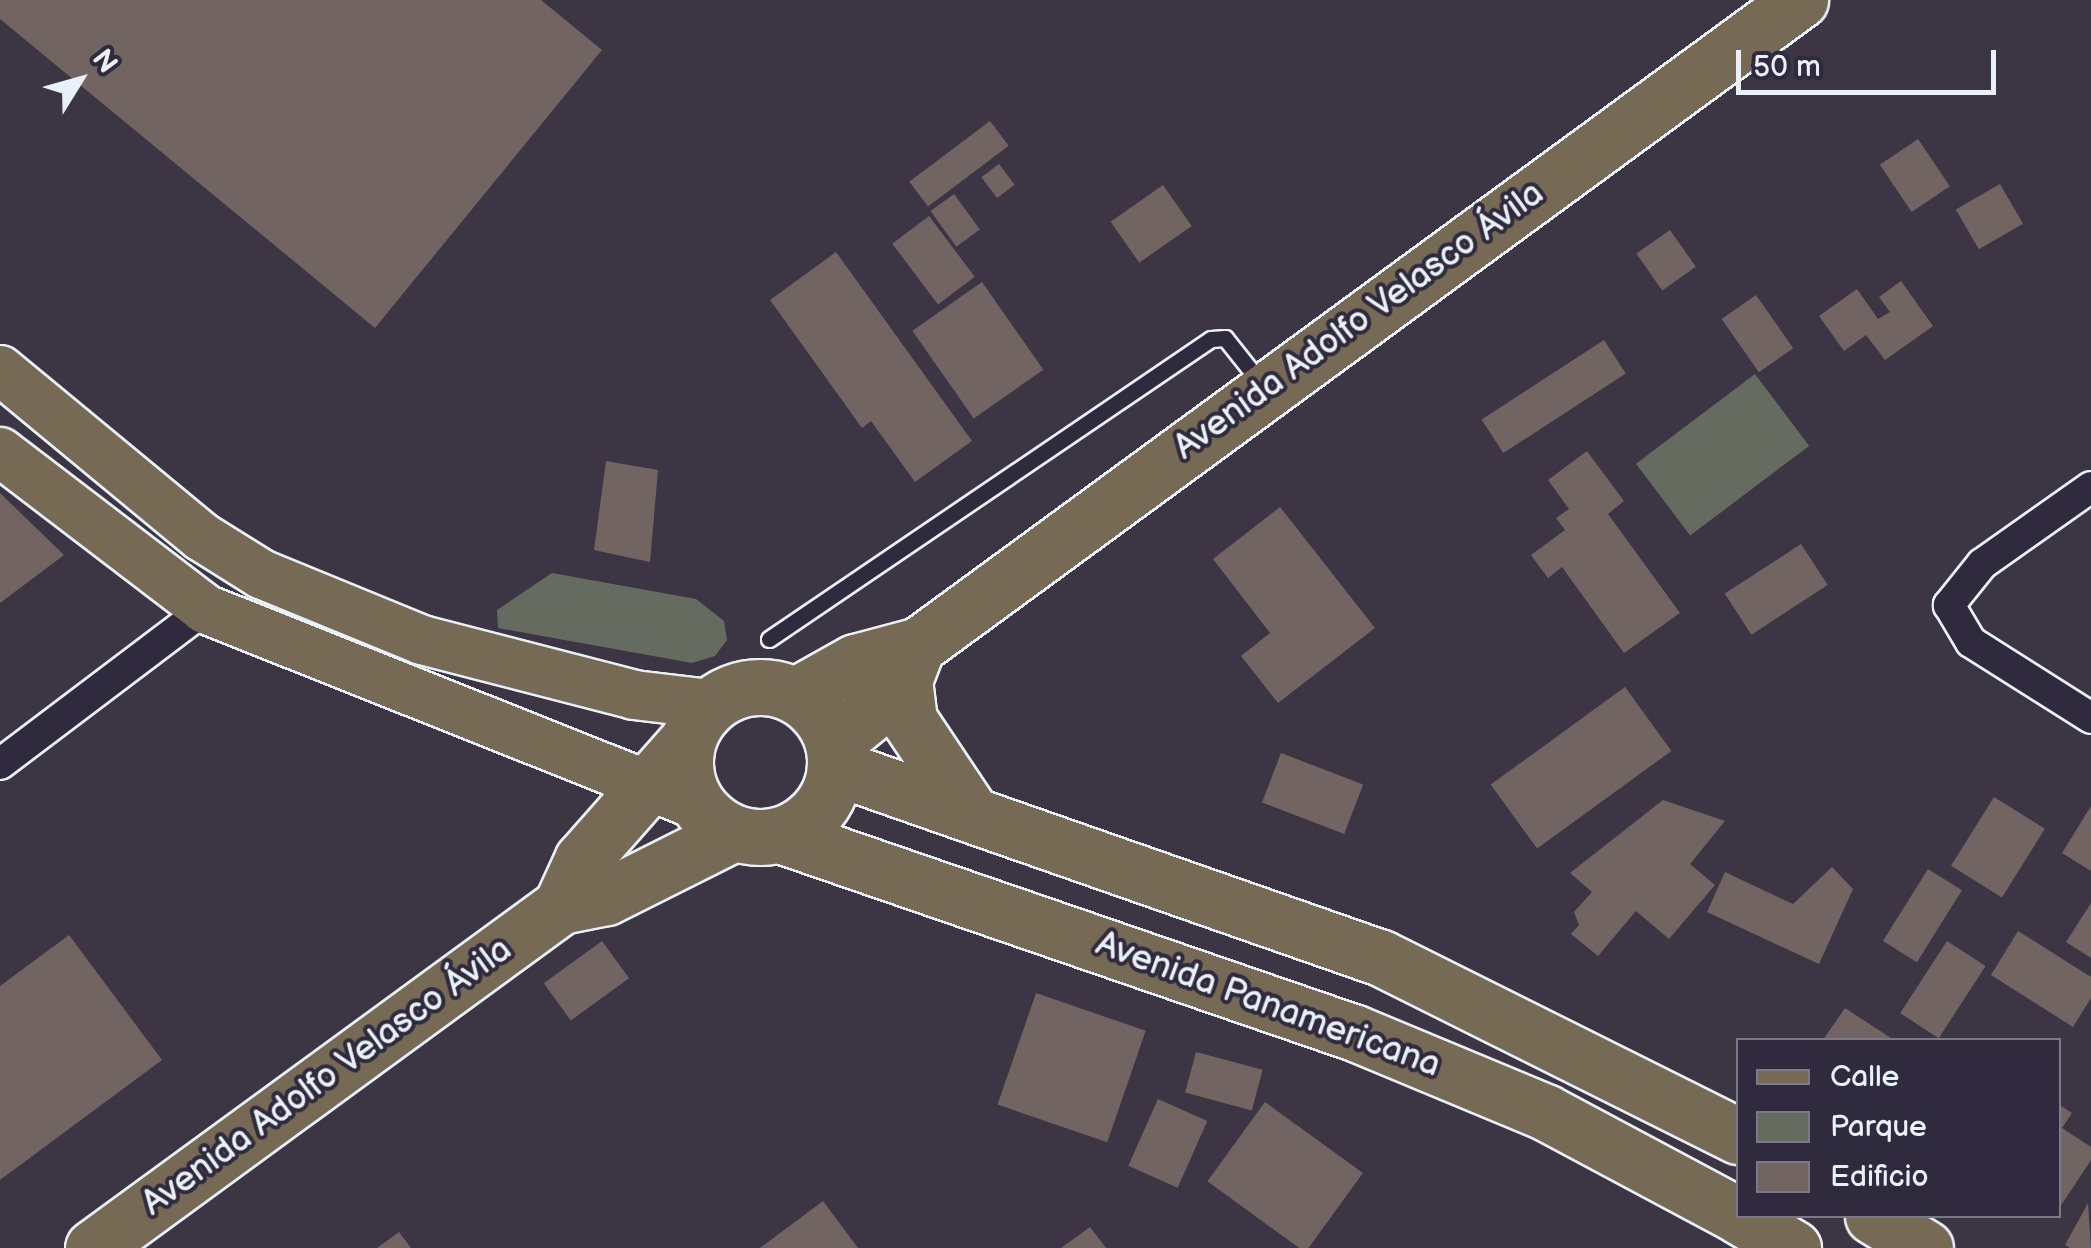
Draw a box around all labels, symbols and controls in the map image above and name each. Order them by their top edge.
north arrow [30,30,130,130]
scale bar [1741,30,2001,92]
text: N [85,43,124,80]
text: 50 m [1753,49,1821,85]
street label: Avenida Adolfo Velasco Ávila [1166,172,1552,470]
street label: Avenida Panamericana [1090,923,1446,1087]
street label: Avenida Adolfo Velasco Ávila [134,928,520,1226]
legend [1736,1038,2061,1218]
text: Calle [1830,1059,1899,1095]
text: Parque [1830,1109,1927,1145]
text: Edificio [1830,1159,1929,1195]

